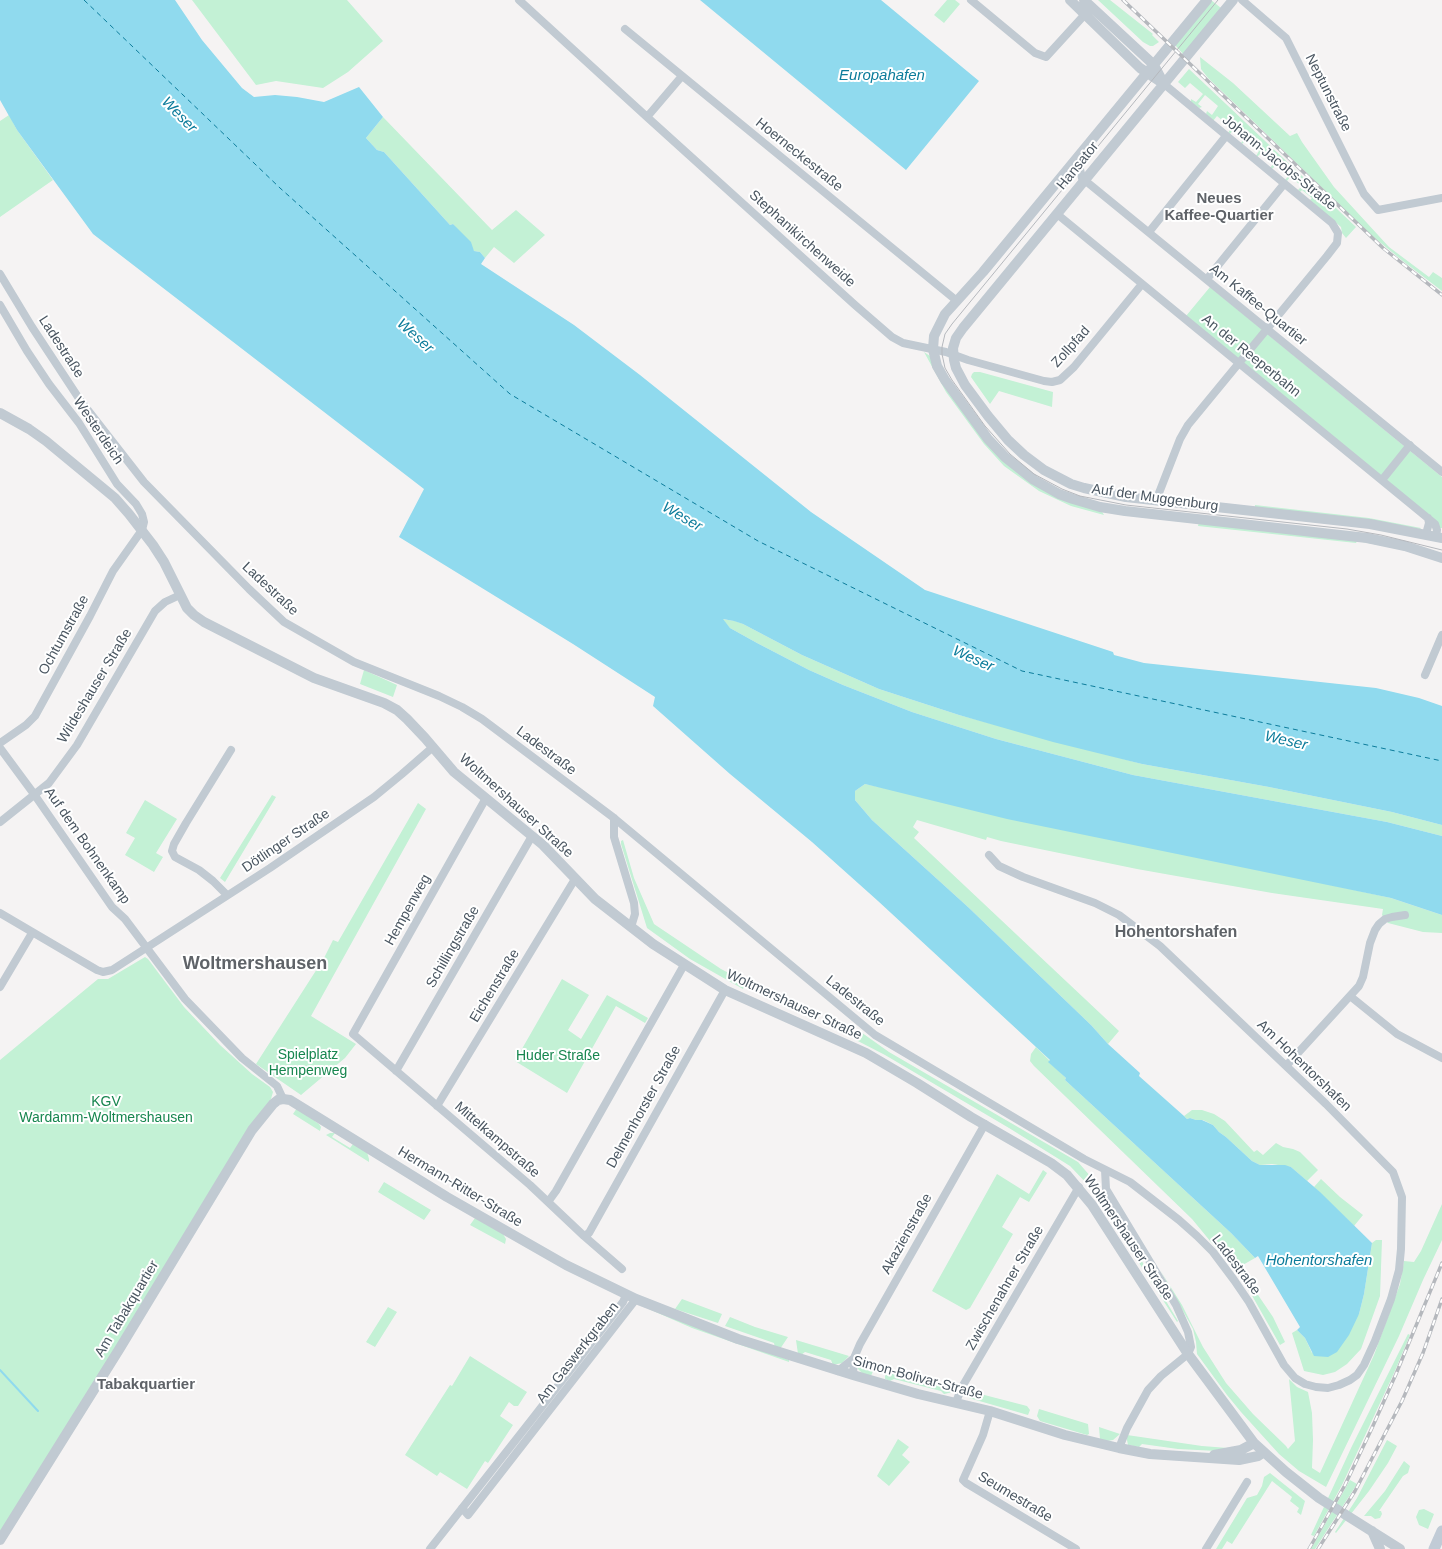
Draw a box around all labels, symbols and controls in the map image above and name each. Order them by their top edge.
street label: Neptunstraße [1301,51,1355,135]
water label: Europahafen [839,67,925,85]
water label: Weser [158,93,200,137]
street label: Johann-Jacobs-Straße [1219,112,1339,214]
street label: Hoerneckestraße [752,115,846,195]
street label: Hansator [1054,139,1102,193]
street label: Stephanikirchenweide [745,187,859,291]
district label: Neues Kaffee-Quartier [1164,190,1274,225]
street label: Am Kaffee-Quartier [1206,261,1310,349]
street label: An der Reeperbahn [1198,311,1304,401]
street label: Ladestraße [35,313,87,381]
water label: Weser [393,315,437,357]
street label: Zollpfad [1048,323,1094,371]
street label: Westerdeich [69,394,127,468]
street label: Auf der Muggenburg [1091,481,1219,515]
water label: Weser [659,498,705,536]
street label: Ladestraße [238,559,302,619]
street label: Ochtumstraße [35,592,93,678]
street label: Wildeshauser Straße [54,626,136,746]
water label: Weser [950,642,996,676]
street label: Ladestraße [513,723,579,779]
water label: Weser [1263,727,1309,755]
street label: Woltmershauser Straße [456,750,576,862]
street label: Auf dem Bohnenkamp [40,784,134,908]
street label: Dötlinger Straße [239,806,333,876]
street label: Hempenweg [382,872,434,948]
street label: Schillingstraße [423,903,483,991]
district label: Hohentorshafen [1115,923,1237,943]
street label: Eichenstraße [467,946,523,1026]
district label: Woltmershausen [183,953,327,975]
street label: Woltmershauser Straße [724,966,864,1044]
street label: Ladestraße [822,972,888,1030]
street label: Am Hohentorshafen [1253,1017,1355,1115]
street label: Delmenhorster Straße [603,1043,685,1171]
park label: Spielplatz Hempenweg [269,1047,347,1080]
park label: Huder Straße [516,1048,600,1064]
park label: KGV Wardamm-Woltmershausen [19,1094,193,1126]
street label: Mittelkampstraße [451,1098,543,1182]
street label: Hermann-Ritter-Straße [395,1143,525,1231]
street label: Woltmershauser Straße [1080,1172,1176,1304]
street label: Akazienstraße [878,1191,936,1277]
street label: Zwischenahner Straße [963,1223,1047,1353]
street label: Ladestraße [1208,1232,1264,1298]
water label: Hohentorshafen [1266,1252,1372,1270]
street label: Am Tabakquartier [92,1258,162,1360]
street label: Am Gaswerkgraben [533,1299,623,1407]
street label: Simon-Bolivar-Straße [851,1353,985,1403]
district label: Tabakquartier [97,1376,195,1394]
street label: Seumestraße [975,1468,1055,1526]

